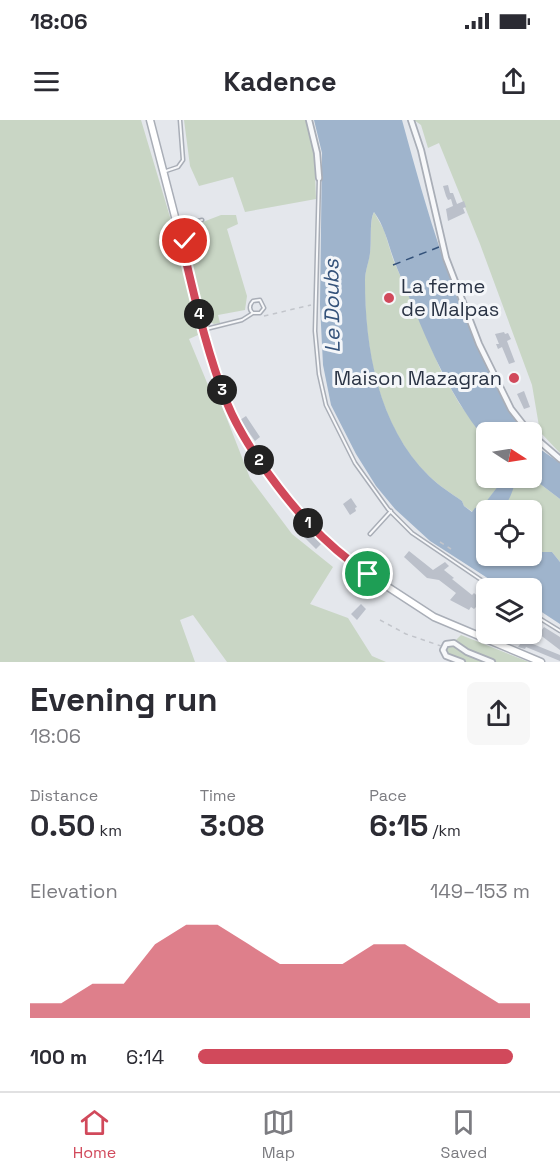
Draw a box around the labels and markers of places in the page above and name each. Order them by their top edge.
pin [159,215,210,266]
place label: La ferme de Malpas [401,273,499,322]
marker: La ferme de Malpas [382,291,396,305]
pin: 4 [184,299,214,329]
place label: Maison Mazagran [334,365,502,391]
marker: Maison Mazagran [507,371,521,385]
pin: 3 [207,375,237,405]
pin: 2 [244,445,274,475]
pin: 1 [293,508,323,538]
pin [342,548,393,599]

